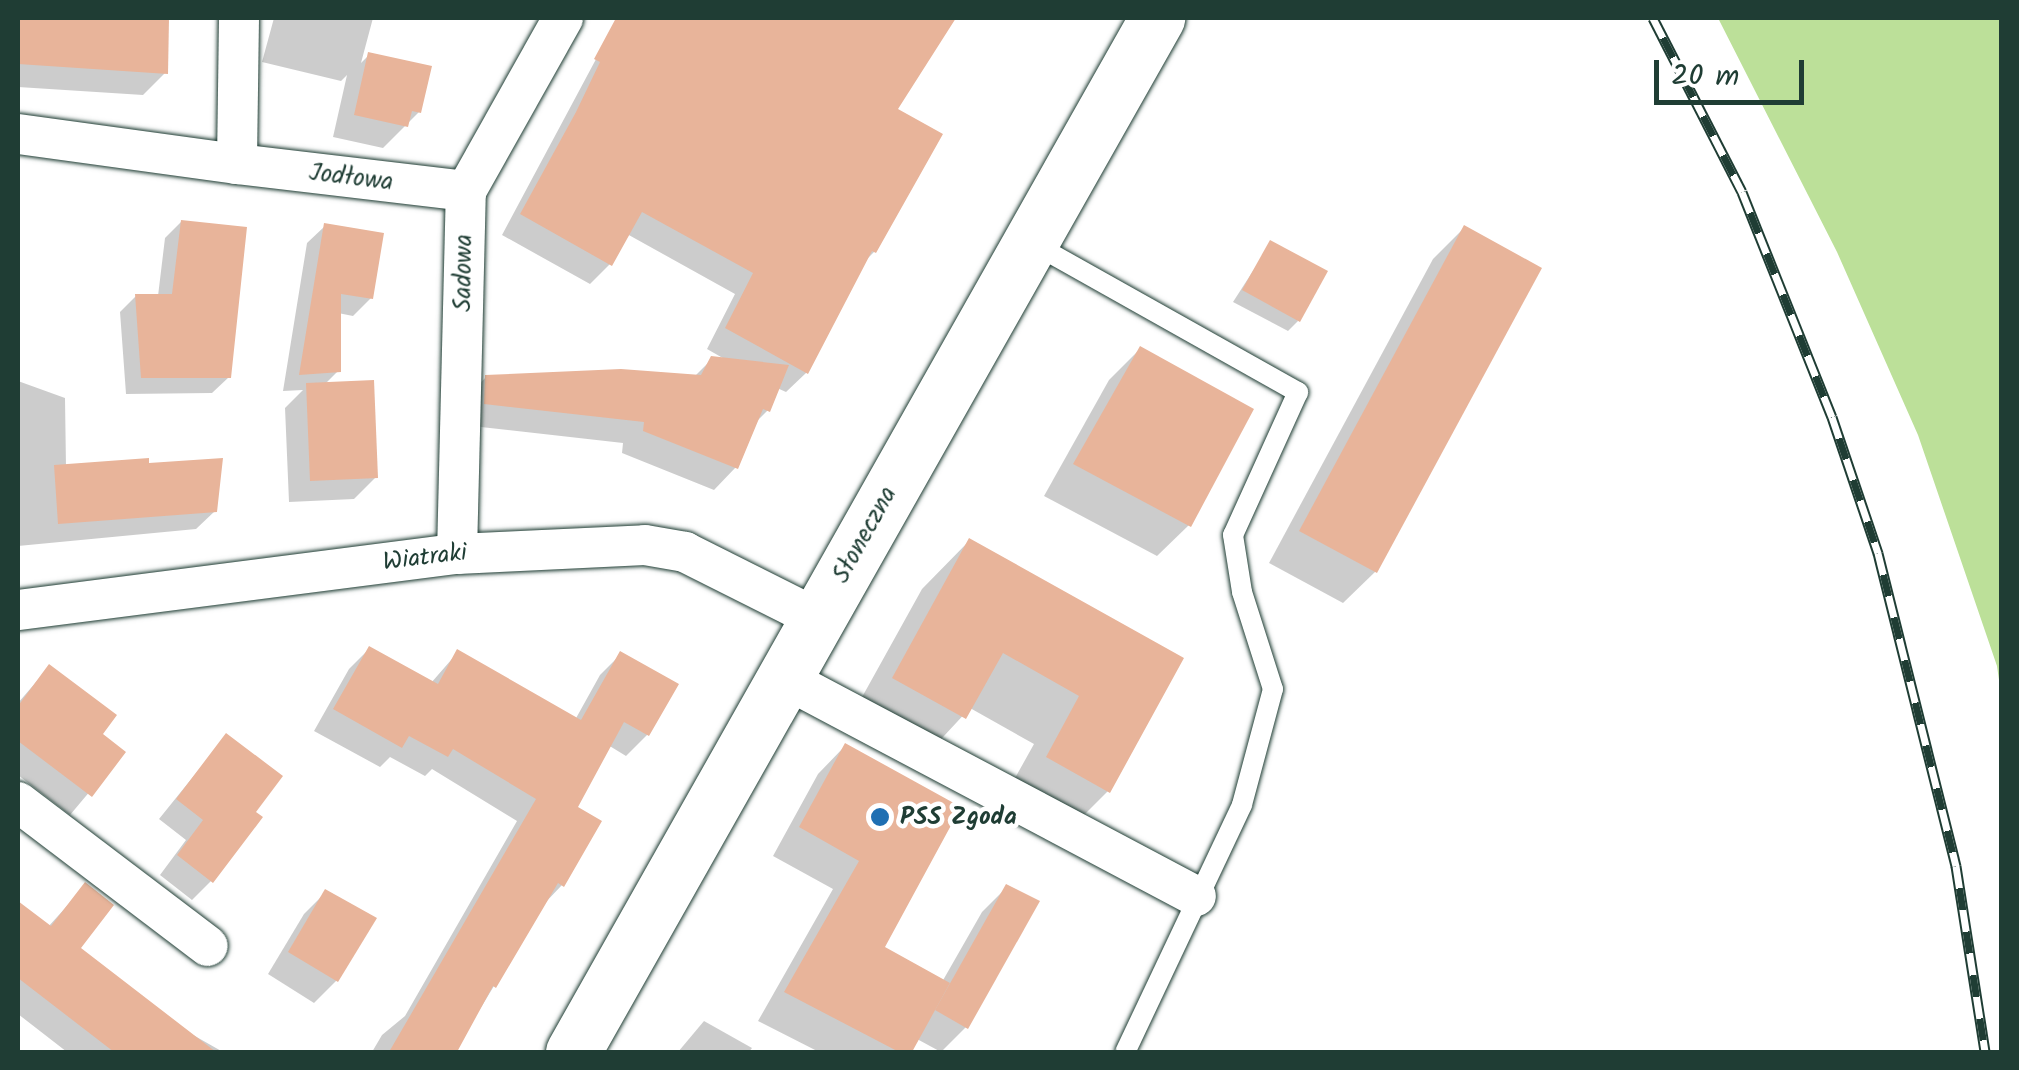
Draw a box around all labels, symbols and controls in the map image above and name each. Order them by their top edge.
scale bar [1659,40,1809,102]
text: 20 m [1671,53,1739,101]
street label: Jodłowa [307,158,395,198]
street label: Sadowa [448,234,480,312]
street label: Słoneczna [826,482,904,588]
street label: Wiatraki [381,538,469,578]
place label: PSS Zgoda [900,802,1017,832]
marker: PSS Zgoda [869,806,891,828]

